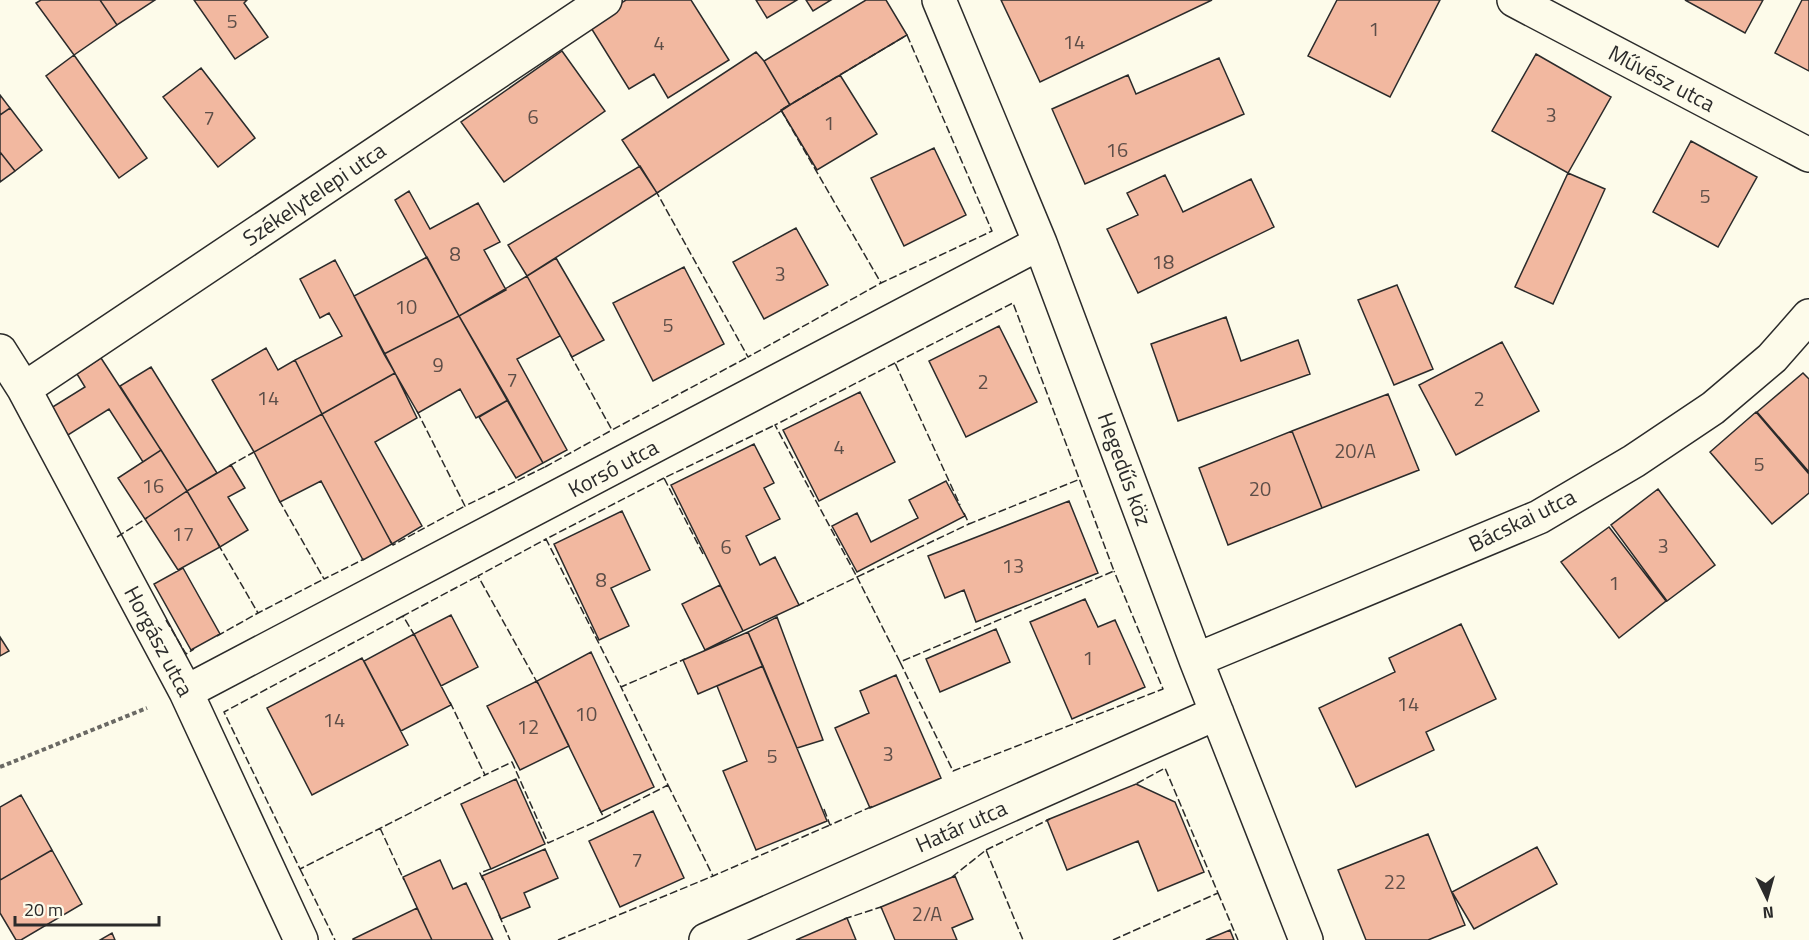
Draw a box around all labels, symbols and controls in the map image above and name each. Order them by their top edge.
house number: 5 [226,5,238,36]
house number: 1 [1368,13,1380,44]
house number: 14 [1063,26,1085,57]
house number: 4 [653,27,665,58]
street label: Művész utca [1602,36,1722,120]
house number: 3 [1545,99,1557,130]
house number: 6 [527,101,539,132]
house number: 7 [203,102,215,133]
house number: 1 [823,107,835,138]
street label: Székelytelepi utca [236,133,392,255]
house number: 16 [1106,134,1128,165]
house number: 5 [1699,180,1711,211]
house number: 8 [449,238,461,269]
house number: 18 [1152,246,1174,277]
house number: 3 [774,258,786,289]
house number: 10 [395,291,417,322]
house number: 5 [662,309,674,340]
house number: 9 [432,349,444,380]
house number: 7 [506,364,518,395]
house number: 2 [977,366,989,397]
house number: 14 [257,382,279,413]
house number: 2 [1473,383,1485,414]
street label: Hegedűs köz [1089,408,1161,530]
street label: Korsó utca [562,430,664,506]
house number: 4 [833,431,845,462]
house number: 20/A [1334,435,1376,466]
house number: 5 [1753,448,1765,479]
house number: 16 [142,470,164,501]
house number: 20 [1249,473,1271,504]
street label: Bácskai utca [1463,479,1581,561]
house number: 17 [172,518,194,549]
house number: 3 [1657,530,1669,561]
house number: 6 [720,531,732,562]
house number: 13 [1002,550,1024,581]
house number: 8 [595,564,607,595]
house number: 1 [1608,567,1620,598]
street label: Horgász utca [116,579,202,703]
house number: 1 [1082,642,1094,673]
house number: 14 [1397,688,1419,719]
house number: 10 [575,698,597,729]
house number: 14 [323,704,345,735]
house number: 12 [517,711,539,742]
house number: 3 [882,738,894,769]
house number: 5 [766,740,778,771]
street label: Határ utca [910,791,1012,861]
house number: 7 [631,844,643,875]
house number: 22 [1384,866,1406,897]
north arrow [1737,868,1797,928]
scale bar [15,889,159,927]
text: 20 m [24,896,63,923]
house number: 2/A [912,898,942,929]
text: N [1762,901,1775,925]

